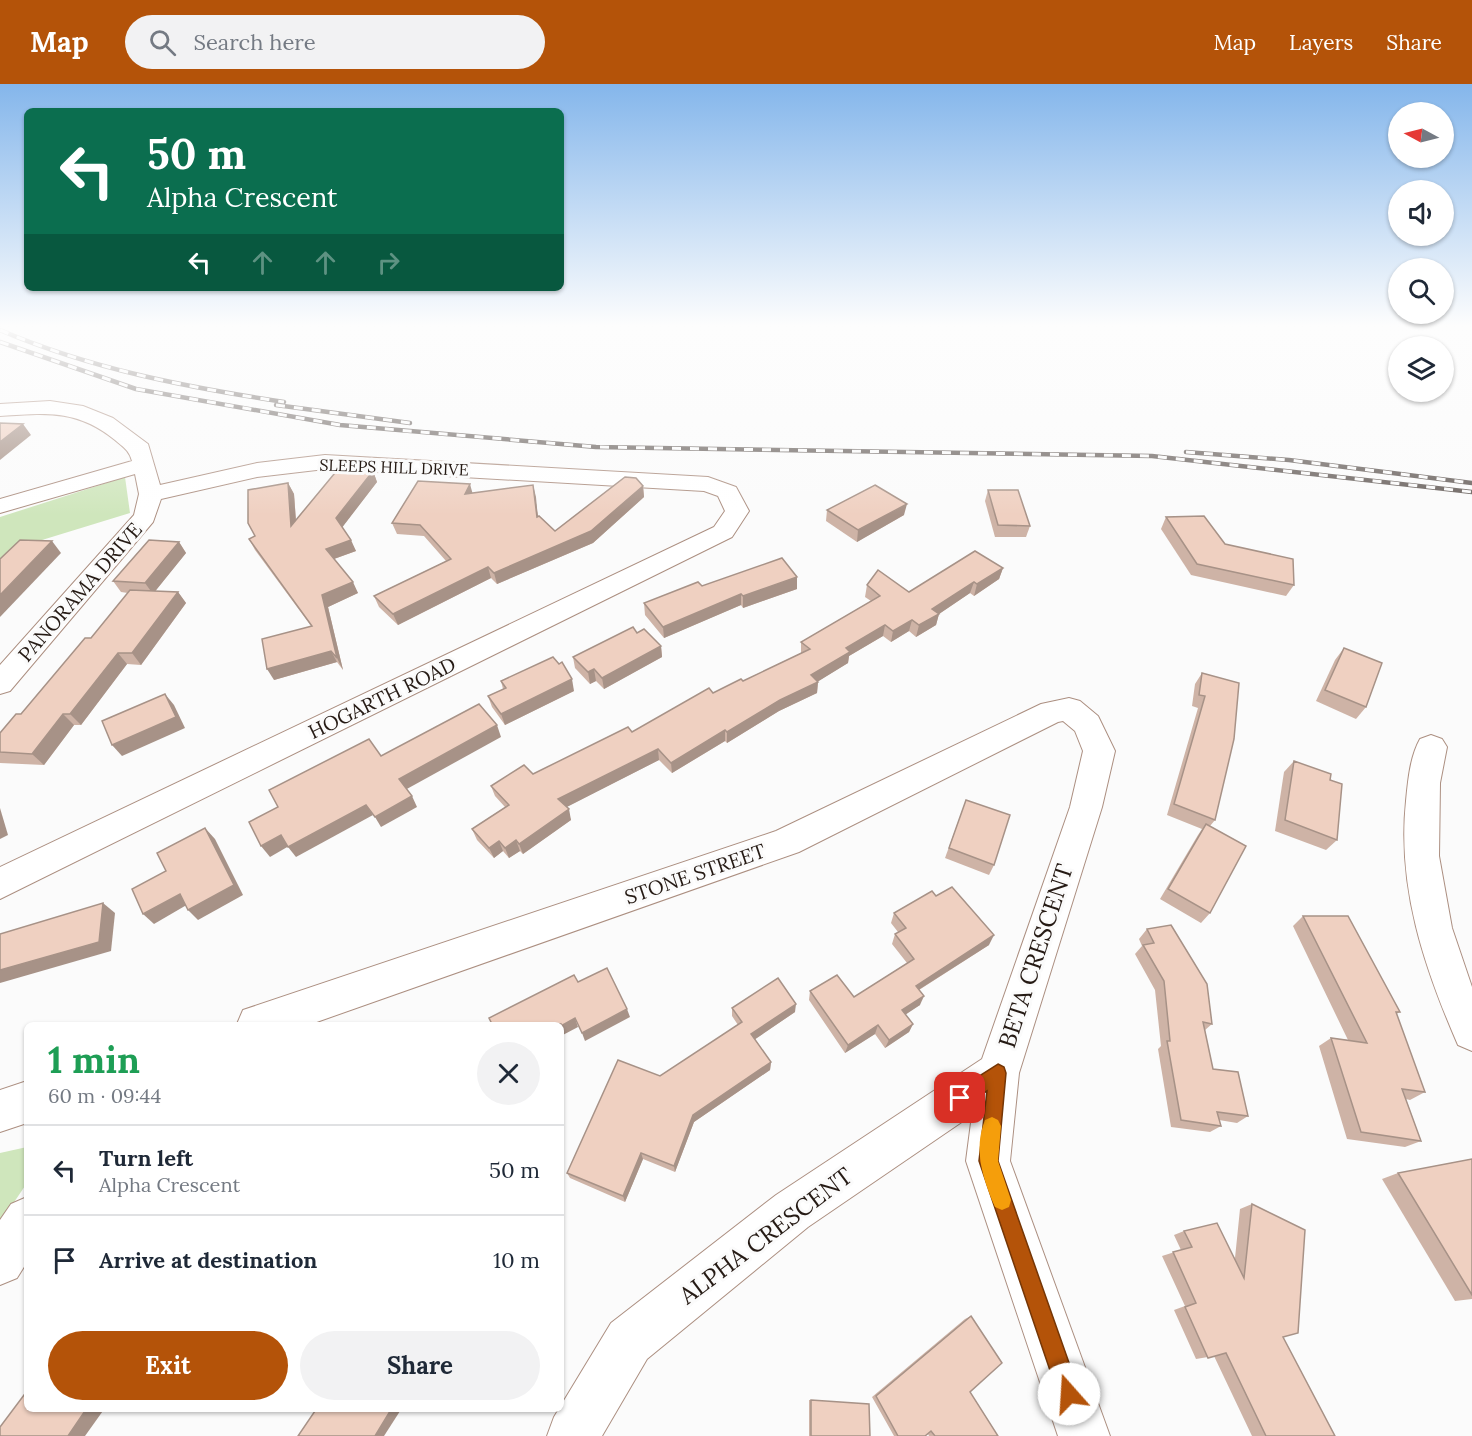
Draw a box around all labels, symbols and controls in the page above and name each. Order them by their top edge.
search box [125,15,545,69]
text: Map [30,24,89,60]
icon: search [146,26,179,59]
text: Search here [194,28,316,56]
text: Map [1213,29,1256,56]
text: Layers [1289,29,1353,56]
text: Share [1386,29,1442,56]
north arrow [1388,102,1454,168]
map controls [1388,102,1454,402]
text: 50 m [147,127,246,181]
icon: left [48,132,126,210]
text: Alpha Crescent [147,180,338,214]
button: sound [1388,180,1454,246]
icon: left [183,246,216,279]
icon: ahead [246,246,279,279]
icon: ahead [309,246,342,279]
icon: right [372,246,405,279]
button: search [1388,258,1454,324]
button: layers [1388,336,1454,402]
street label: SLEEPS HILL DRIVE [319,454,469,480]
street label: PANORAMA DRIVE [12,517,147,666]
street label: HOGARTH ROAD [304,651,460,744]
street label: STONE STREET [621,838,769,909]
street label: BETA CRESCENT [991,860,1080,1052]
text: 1 min [48,1037,140,1083]
button: close [477,1042,540,1105]
pin [934,1072,985,1123]
icon: arrive [943,1081,976,1114]
text: 60 m · 09:44 [48,1083,161,1108]
text: Turn left [99,1144,193,1172]
icon: left [48,1154,81,1187]
text: 50 m [489,1156,540,1184]
street label: ALPHA CRESCENT [672,1160,859,1312]
text: Alpha Crescent [99,1172,240,1197]
icon: arrive [48,1244,81,1277]
text: Arrive at destination [99,1246,317,1274]
text: 10 m [493,1246,540,1274]
button: Exit [48,1331,288,1400]
button: Share [300,1331,540,1400]
position arrow [1037,1362,1101,1426]

